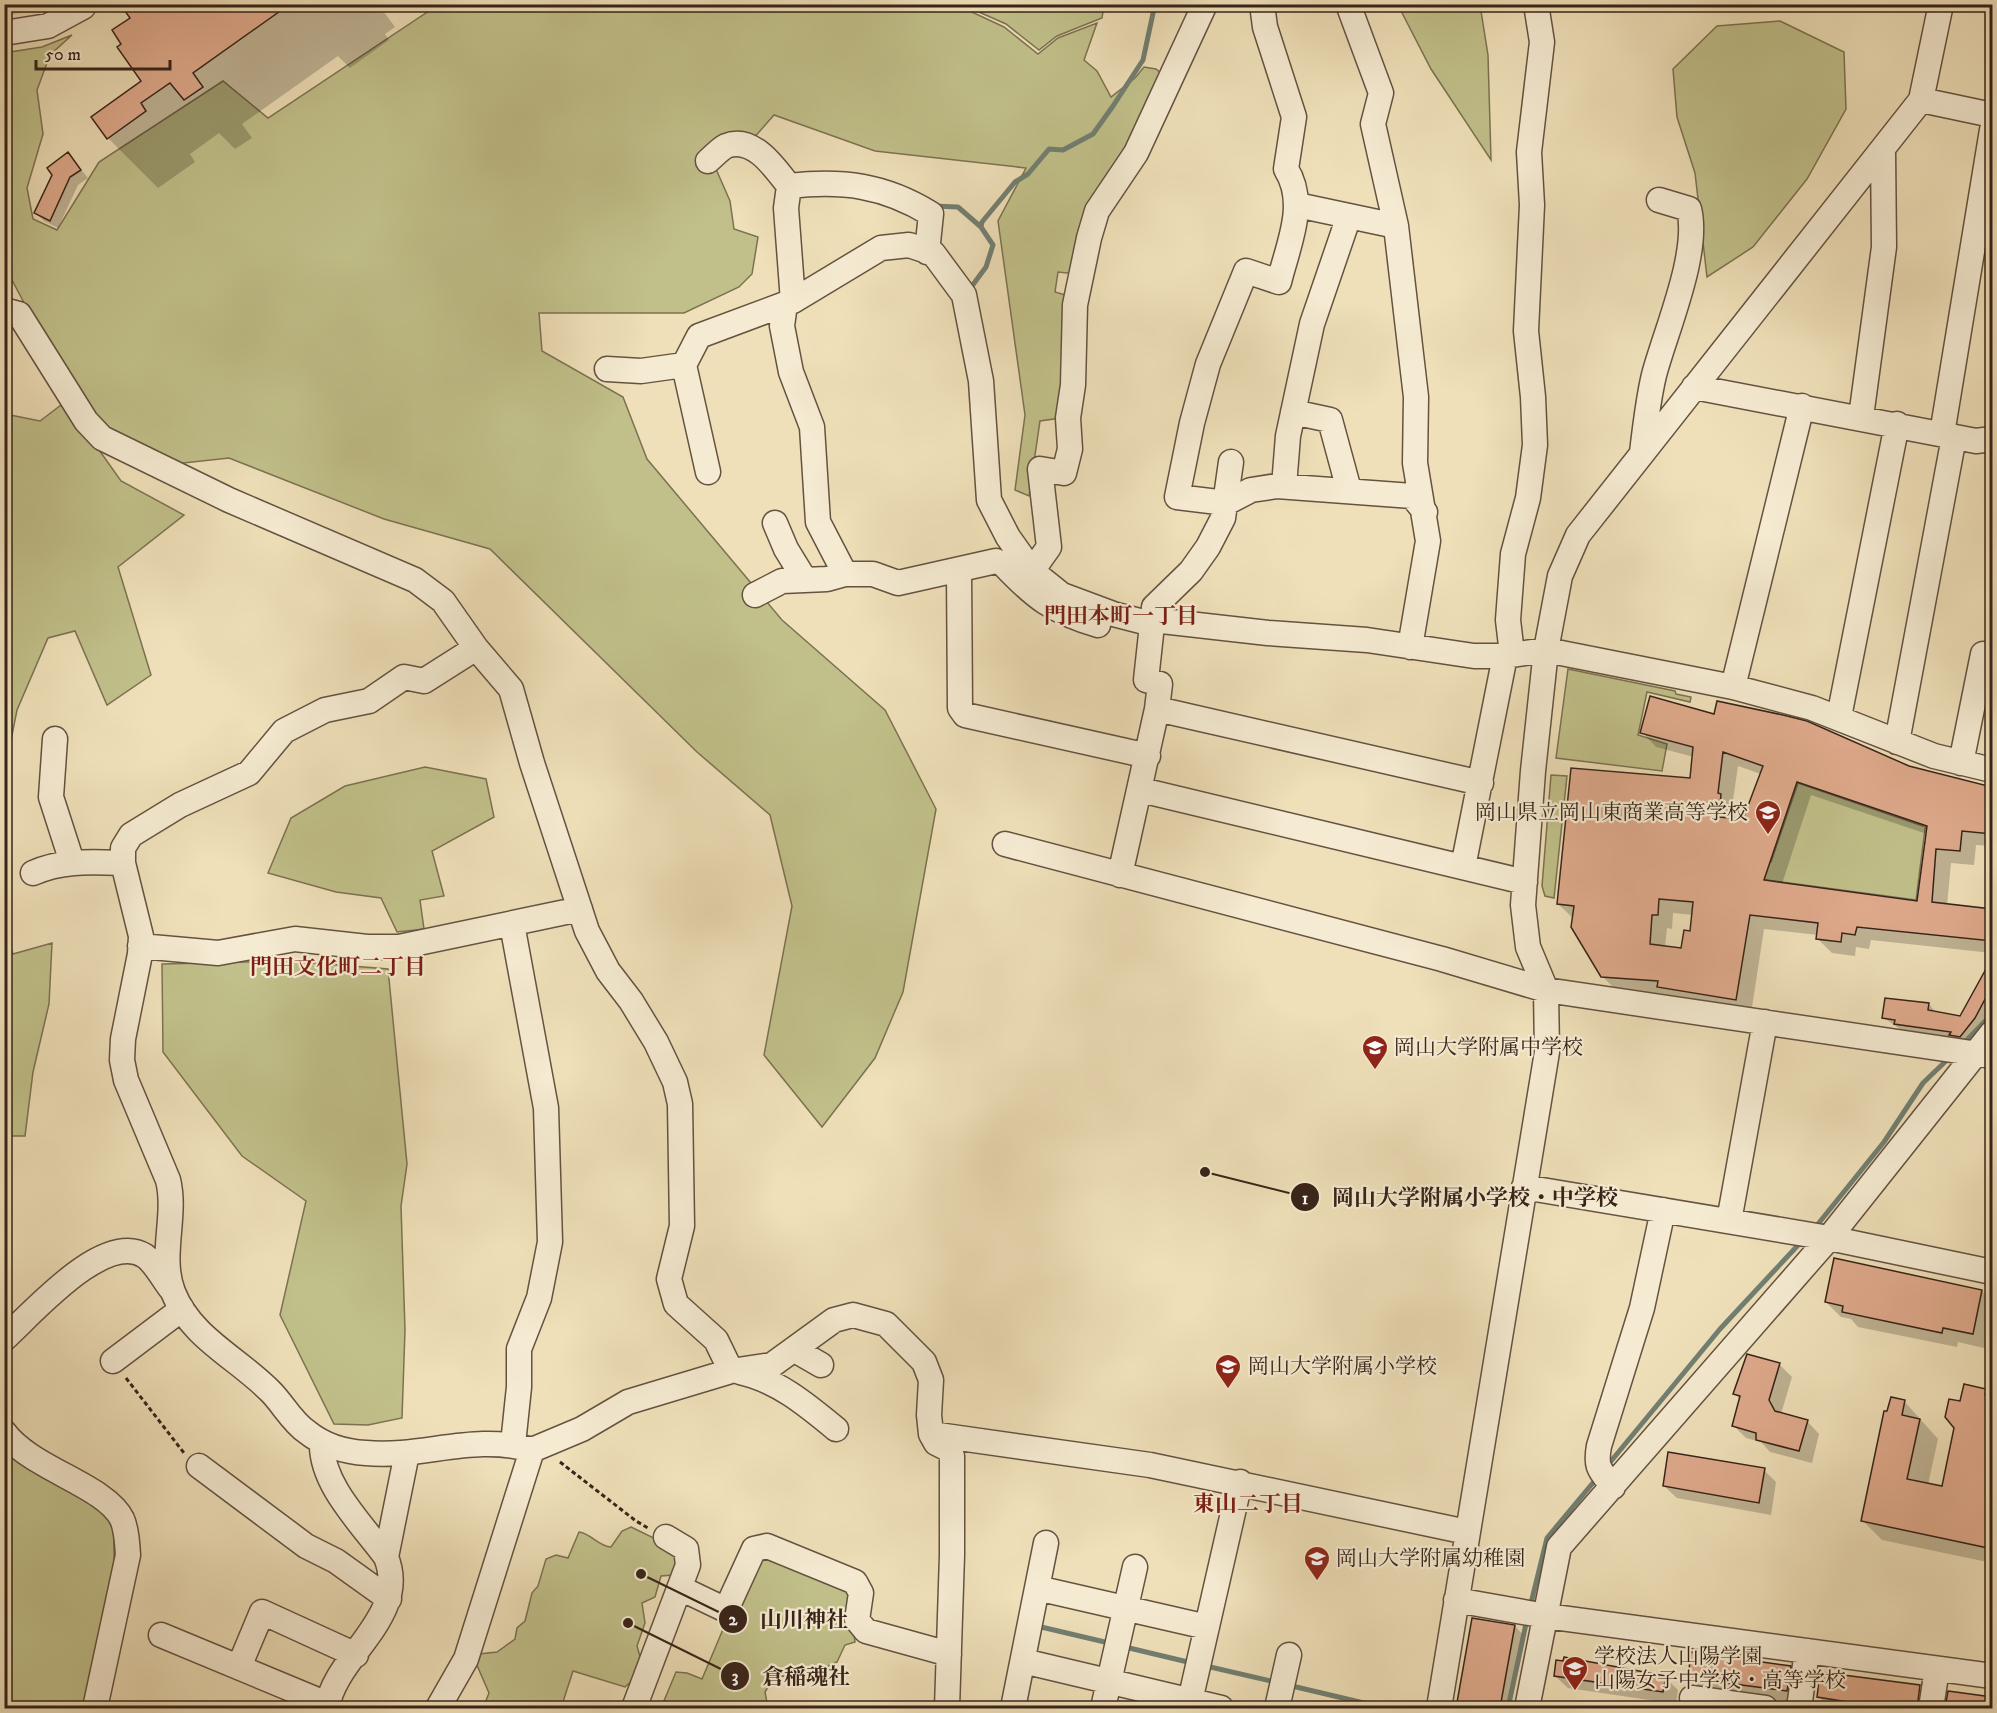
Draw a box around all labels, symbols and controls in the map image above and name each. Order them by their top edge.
scale bar [36,33,170,71]
text: 50 m [45,44,81,66]
district label: 門田本町一丁目 [1044,603,1198,630]
school or university icon: 岡山県立岡山東商業高等学校 [1753,798,1783,836]
place label: 岡山県立岡山東商業高等学校 [1475,800,1748,826]
district label: 門田文化町二丁目 [250,954,426,981]
school or university icon: 岡山大学附属中学校 [1360,1033,1390,1071]
place label: 岡山大学附属中学校 [1394,1035,1583,1061]
callout: 岡山大学附属小学校・中学校 [1290,1177,1630,1217]
text: 岡山大学附属小学校・中学校 [1332,1185,1618,1212]
text: 1 [1302,1188,1309,1210]
school or university icon: 岡山大学附属小学校 [1213,1352,1243,1390]
place label: 岡山大学附属小学校 [1248,1354,1437,1380]
district label: 東山二丁目 [1193,1491,1303,1518]
school or university icon: 岡山大学附属幼稚園 [1302,1544,1332,1582]
place label: 岡山大学附属幼稚園 [1336,1546,1525,1572]
callout: 山川神社 [718,1599,860,1639]
text: 山川神社 [760,1607,848,1634]
text: 2 [729,1609,739,1631]
place label: 学校法人山陽学園 山陽女子中学校・高等学校 [1594,1644,1846,1694]
school or university icon: 学校法人山陽学園 山陽女子中学校・高等学校 [1560,1654,1590,1692]
callout: 倉稲魂社 [720,1656,862,1696]
text: 倉稲魂社 [762,1664,850,1691]
text: 3 [732,1666,739,1688]

